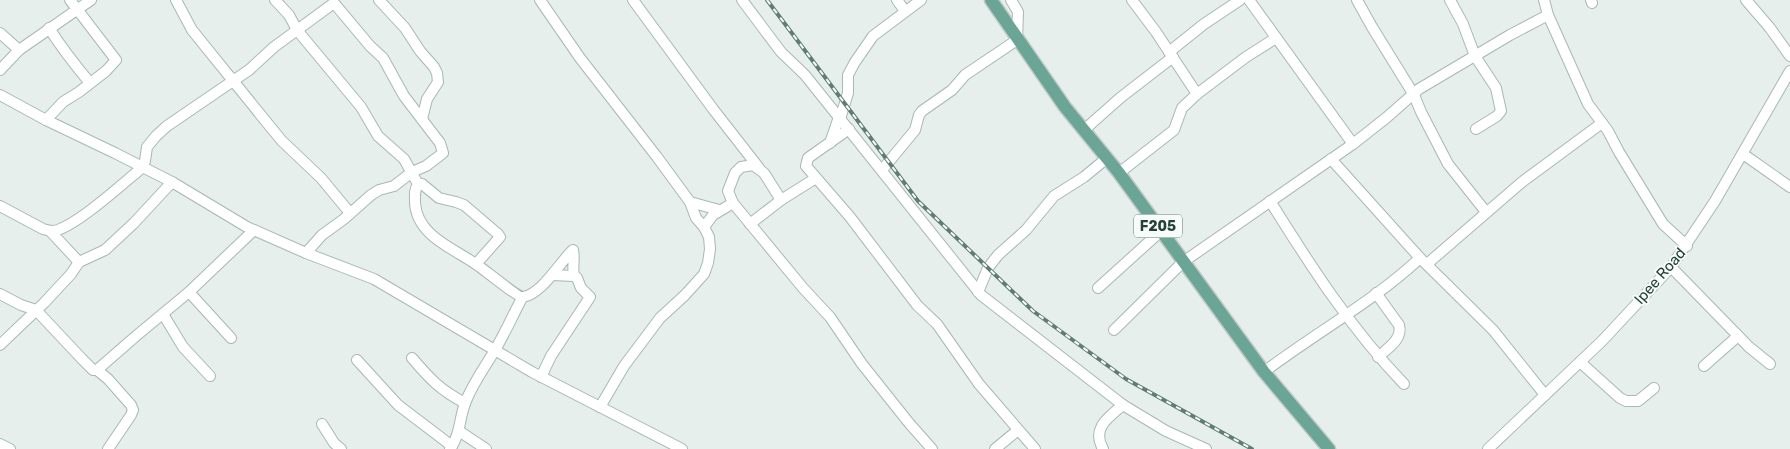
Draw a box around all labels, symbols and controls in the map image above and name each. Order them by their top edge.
road number: F205 [1134,215,1182,238]
street label: Ipee Road [1631,244,1689,308]

